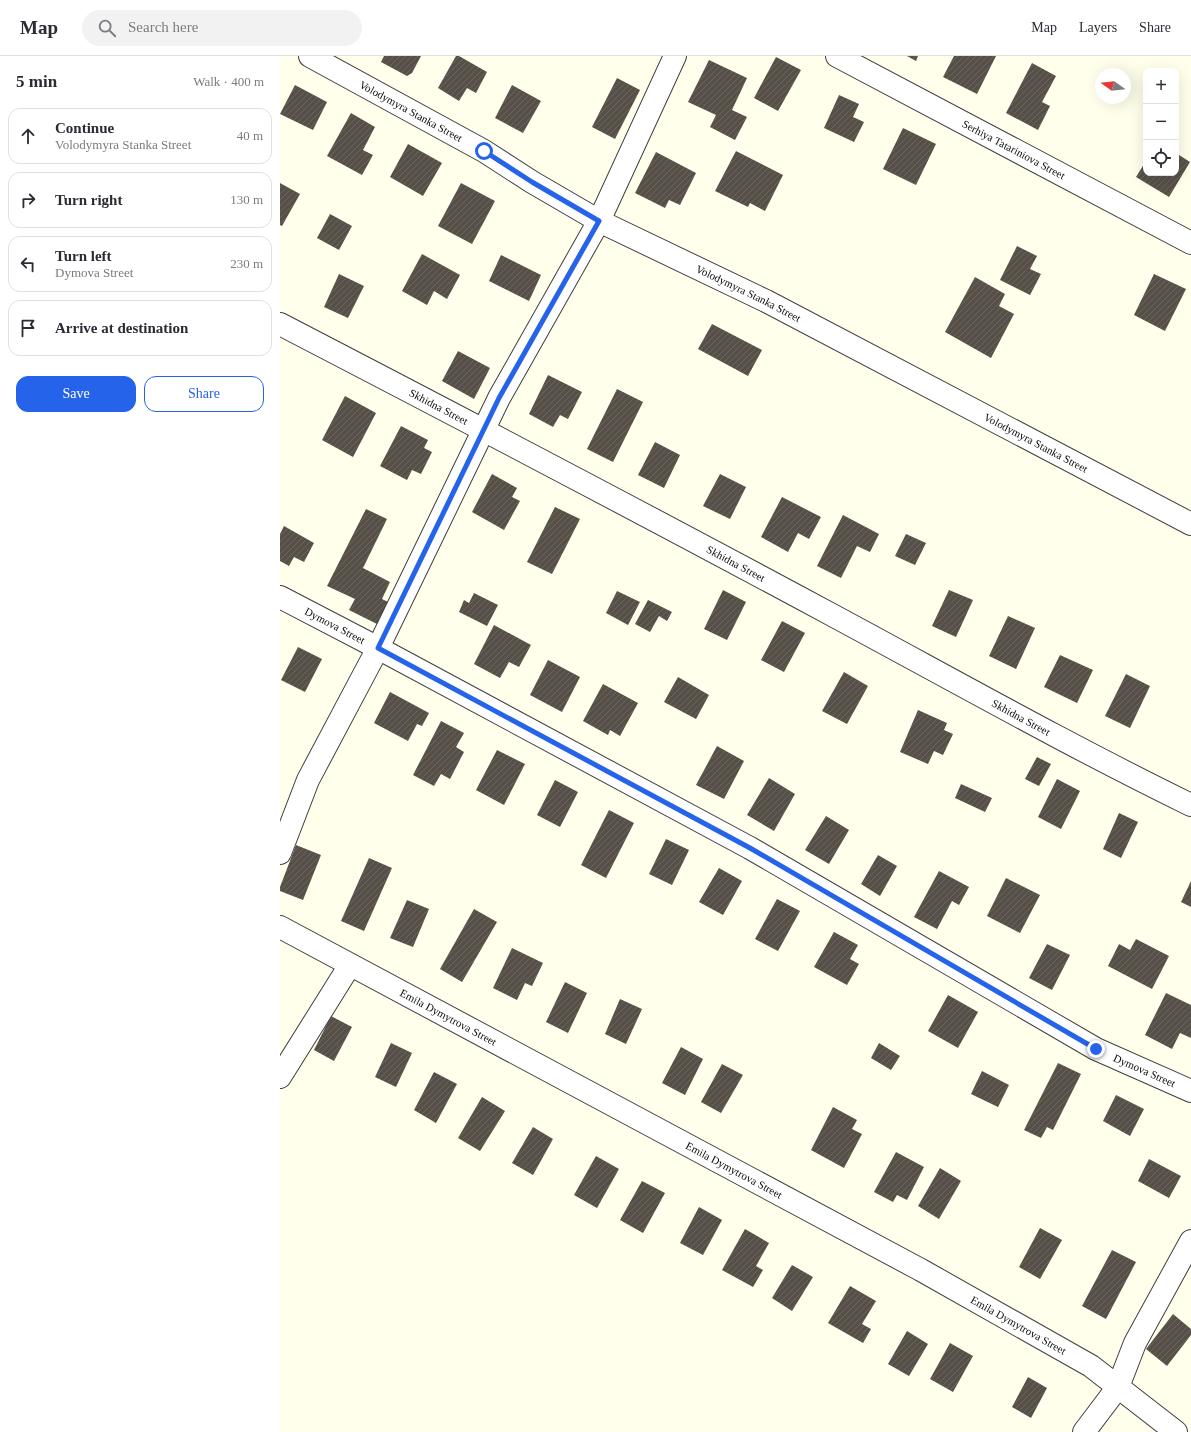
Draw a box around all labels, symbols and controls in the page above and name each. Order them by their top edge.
search box [82,10,362,46]
text: Map [20,17,58,38]
icon: search [96,17,118,39]
text: Search here [128,19,198,35]
text: Map [1031,20,1057,35]
text: Layers [1079,20,1117,35]
text: Share [1139,20,1171,35]
north arrow [1095,68,1131,104]
map controls [1143,68,1179,176]
button: + [1143,68,1179,104]
text: 5 min [16,72,57,91]
text: Walk · 400 m [193,74,264,89]
street label: Volodymyra Stanka Street [357,78,464,144]
button: − [1143,104,1179,140]
street label: Serhiya Tatariniova Street [960,117,1067,181]
text: Continue [55,120,114,136]
icon: ahead [17,125,39,147]
text: 40 m [237,128,263,143]
text: Volodymyra Stanka Street [55,137,191,152]
button: locate [1143,140,1179,176]
route start [475,142,493,160]
icon: right [17,189,39,211]
text: Turn right [55,192,122,208]
text: 130 m [230,192,263,207]
text: Turn left [55,248,112,264]
icon: left [17,253,39,275]
text: 230 m [230,256,263,271]
street label: Volodymyra Stanka Street [694,262,803,324]
text: Dymova Street [55,265,133,280]
icon: arrive [17,317,39,339]
text: Arrive at destination [55,320,188,336]
button: Save [16,376,136,412]
button: Share [144,376,264,412]
street label: Skhidna Street [407,386,470,427]
street label: Volodymyra Stanka Street [982,411,1090,475]
street label: Skhidna Street [705,543,767,584]
street label: Dymova Street [303,605,367,646]
street label: Skhidna Street [990,697,1052,738]
street label: Emila Dymytrova Street [398,986,499,1048]
route end [1087,1040,1105,1058]
street label: Dymova Street [1112,1052,1177,1089]
street label: Emila Dymytrova Street [684,1139,784,1201]
street label: Emila Dymytrova Street [969,1293,1068,1357]

